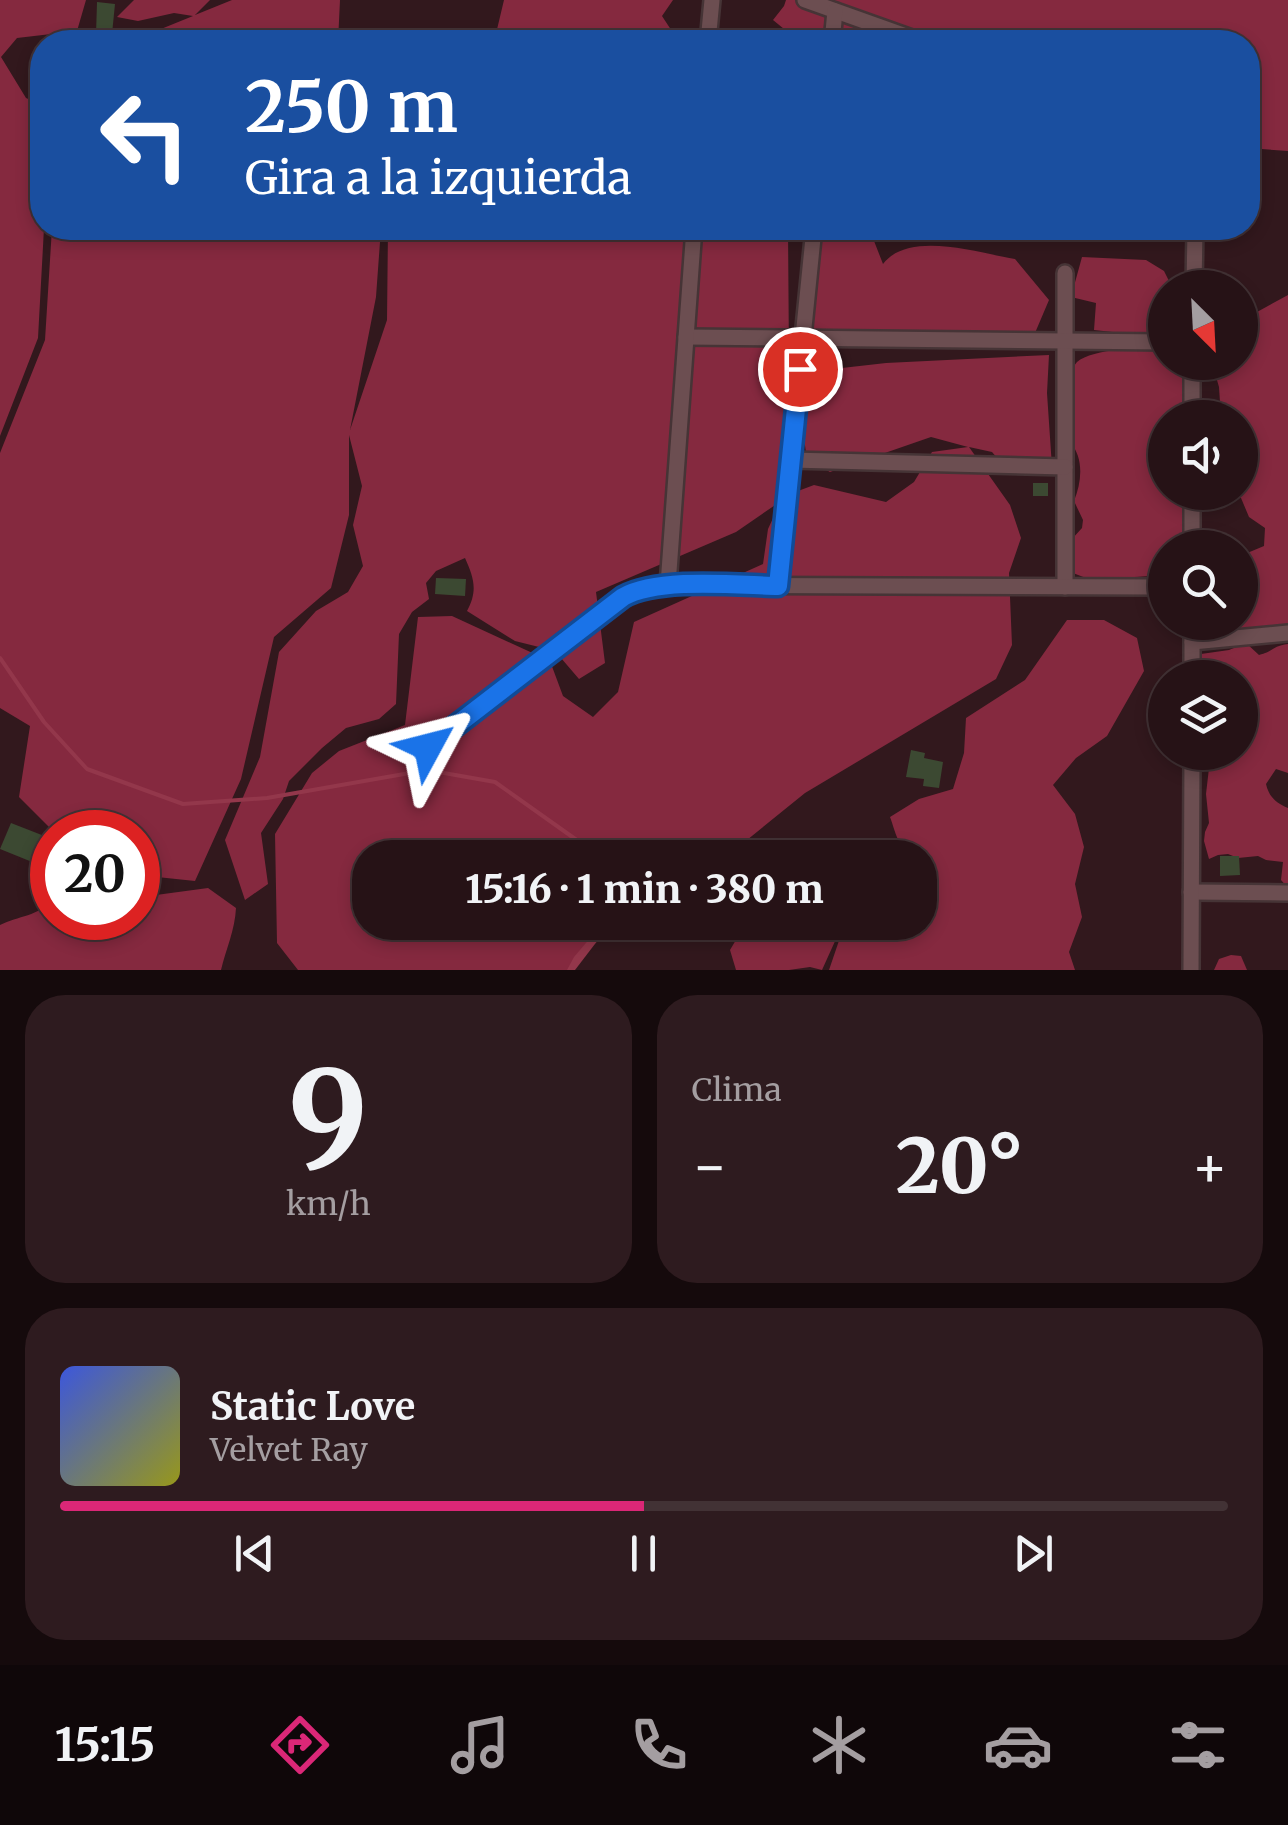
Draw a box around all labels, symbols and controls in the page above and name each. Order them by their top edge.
text: 250 m [245,63,458,151]
icon: left [80,70,210,200]
text: Gira a la izquierda [245,150,632,206]
north arrow [1148,270,1258,380]
map controls [1148,270,1258,770]
pin [758,327,843,412]
icon: arrive [773,342,828,397]
button: sound [1148,400,1258,510]
button: search [1148,530,1258,640]
button: layers [1148,660,1258,770]
position arrow [376,695,480,799]
speed limit sign: 20 [30,810,160,940]
text: 15:16 · 1 min · 380 m [465,866,824,913]
text: 9 [288,1037,368,1200]
text: Clima [692,1070,782,1110]
text: 20° [896,1119,1024,1213]
text: − [692,1132,728,1201]
text: + [1191,1132,1228,1201]
text: km/h [286,1184,371,1224]
text: Static Love [210,1383,415,1430]
text: Velvet Ray [210,1430,368,1470]
icon: previous [227,1526,282,1581]
icon: pause [616,1526,671,1581]
icon: next [1006,1526,1061,1581]
icon: directions [265,1710,335,1780]
icon: music [445,1710,515,1780]
icon: phone [624,1710,694,1780]
icon: climate [804,1710,874,1780]
icon: car [983,1710,1053,1780]
icon: filters [1163,1710,1233,1780]
text: 15:15 [55,1717,155,1773]

